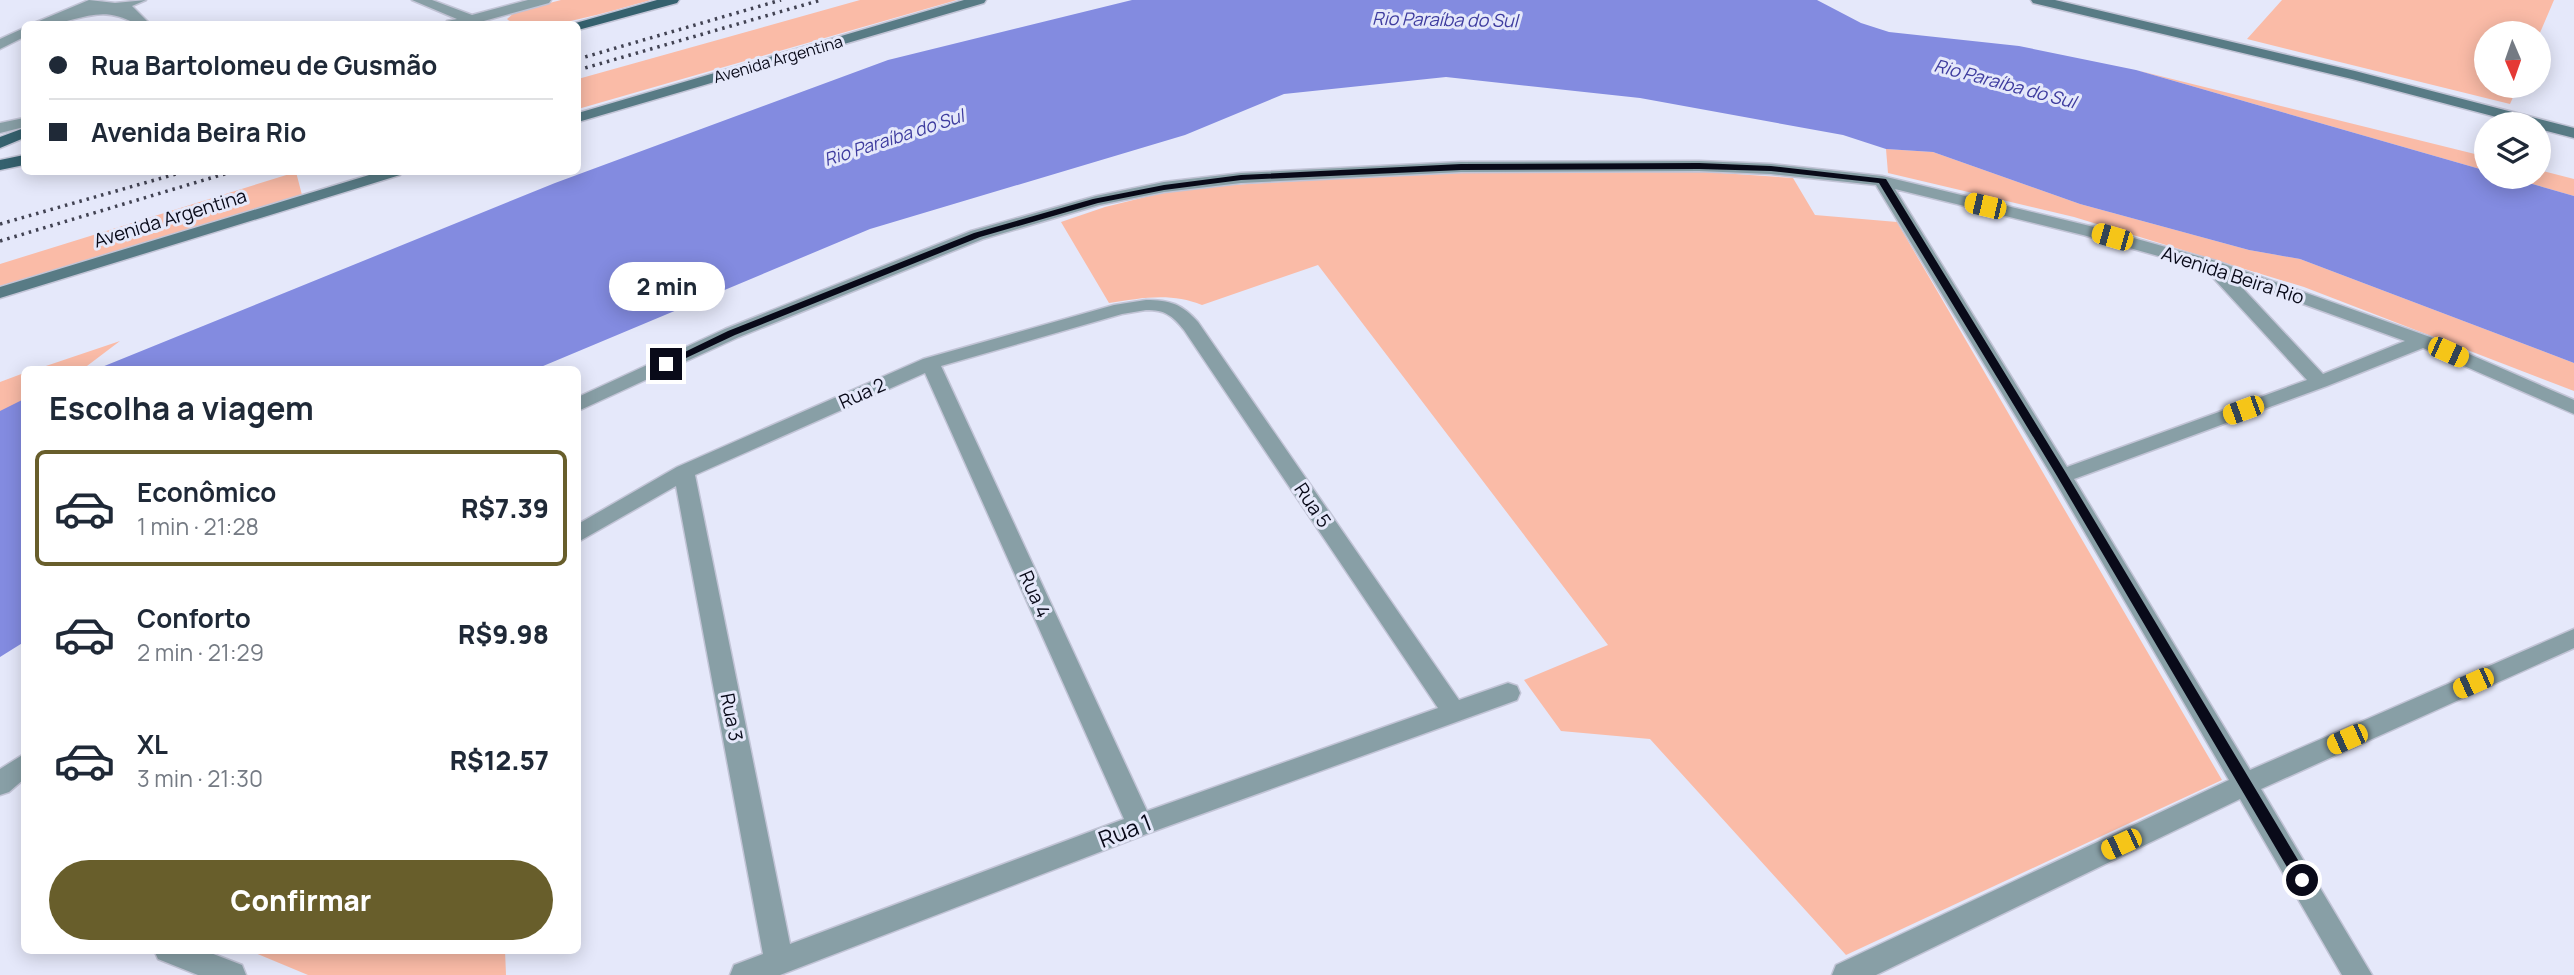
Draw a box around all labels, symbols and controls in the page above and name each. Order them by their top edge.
water label: Rio Paraíba do Sul [1372,6,1521,32]
north arrow [2474,21,2552,98]
map controls [2474,21,2551,189]
street label: Avenida Argentina [711,30,845,88]
text: Rua Bartolomeu de Gusmão [91,47,437,83]
water label: Rio Paraíba do Sul [1932,53,2081,114]
water label: Rio Paraíba do Sul [821,102,969,171]
button: layers [2474,112,2551,189]
text: Avenida Beira Rio [91,114,306,150]
street label: Avenida Argentina [90,182,250,254]
car [1963,191,2008,221]
car [2089,221,2136,253]
street label: Avenida Beira Rio [2158,240,2308,310]
callout: 2 min [608,262,724,312]
text: 2 min [637,270,698,302]
car [2425,334,2472,370]
route end [650,348,682,380]
street label: Rua 2 [835,371,889,415]
text: Escolha a viagem [49,386,314,430]
car [2220,393,2267,427]
text: Econômico [137,474,276,510]
icon: car [53,477,116,540]
street label: Rua 5 [1289,478,1337,532]
text: R$7.39 [461,490,549,526]
text: 1 min · 21:28 [137,510,259,542]
street label: Rua 4 [1013,566,1057,622]
text: Conforto [137,600,251,636]
icon: car [53,603,116,666]
text: R$9.98 [458,616,549,652]
text: 2 min · 21:29 [137,636,264,668]
car [2450,665,2497,701]
street label: Rua 3 [715,691,749,743]
car [2324,721,2371,757]
text: XL [137,726,168,762]
icon: car [53,729,116,792]
text: R$12.57 [450,742,549,778]
text: 3 min · 21:30 [137,762,263,794]
street label: Rua 1 [1093,805,1156,855]
car [2098,826,2145,862]
button: Confirmar [49,860,553,940]
route start [2286,864,2318,896]

